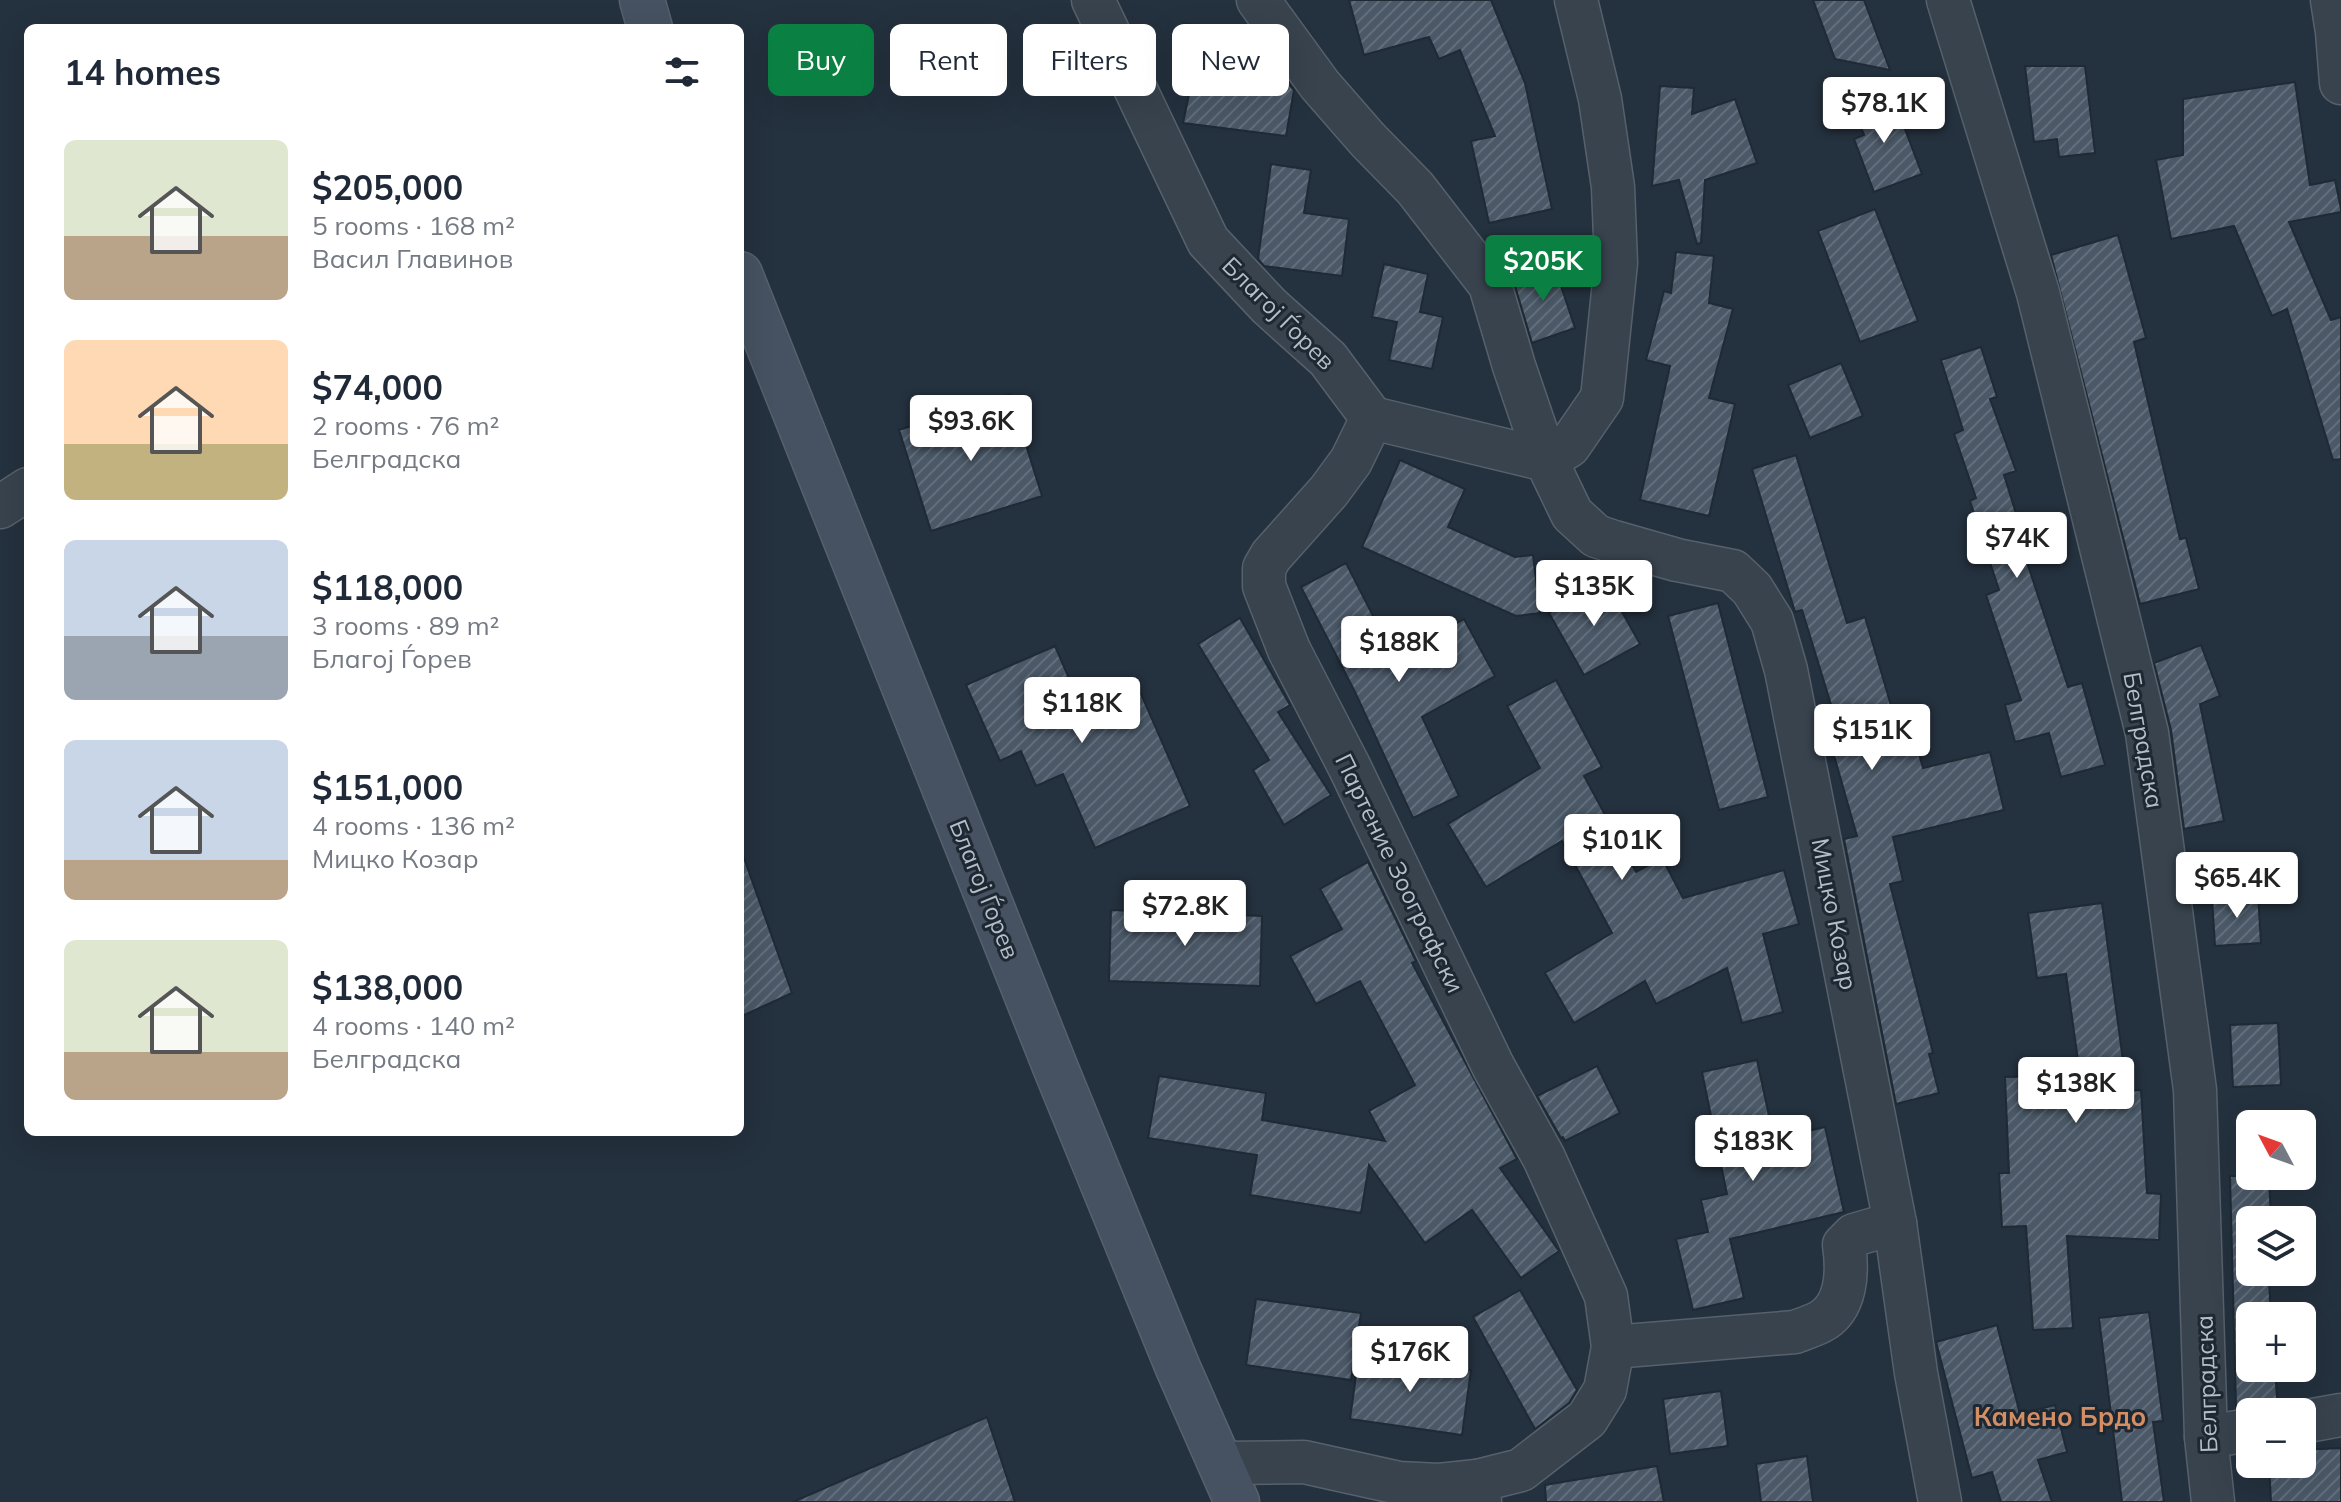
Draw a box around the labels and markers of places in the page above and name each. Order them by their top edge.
pin: $78.1K [1819,77,1949,145]
pin: $205K [1487,235,1599,303]
pin: $93.6K [906,395,1036,463]
pin: $74K [1970,512,2064,580]
pin: $135K [1538,560,1650,628]
pin: $188K [1343,616,1455,684]
pin: $118K [1026,677,1138,745]
pin: $151K [1816,704,1928,772]
pin: $101K [1566,814,1678,882]
pin: $65.4K [2172,852,2302,920]
pin: $72.8K [1120,880,1250,948]
pin: $138K [2020,1057,2132,1125]
pin: $183K [1697,1115,1809,1183]
pin: $176K [1354,1326,1466,1394]

